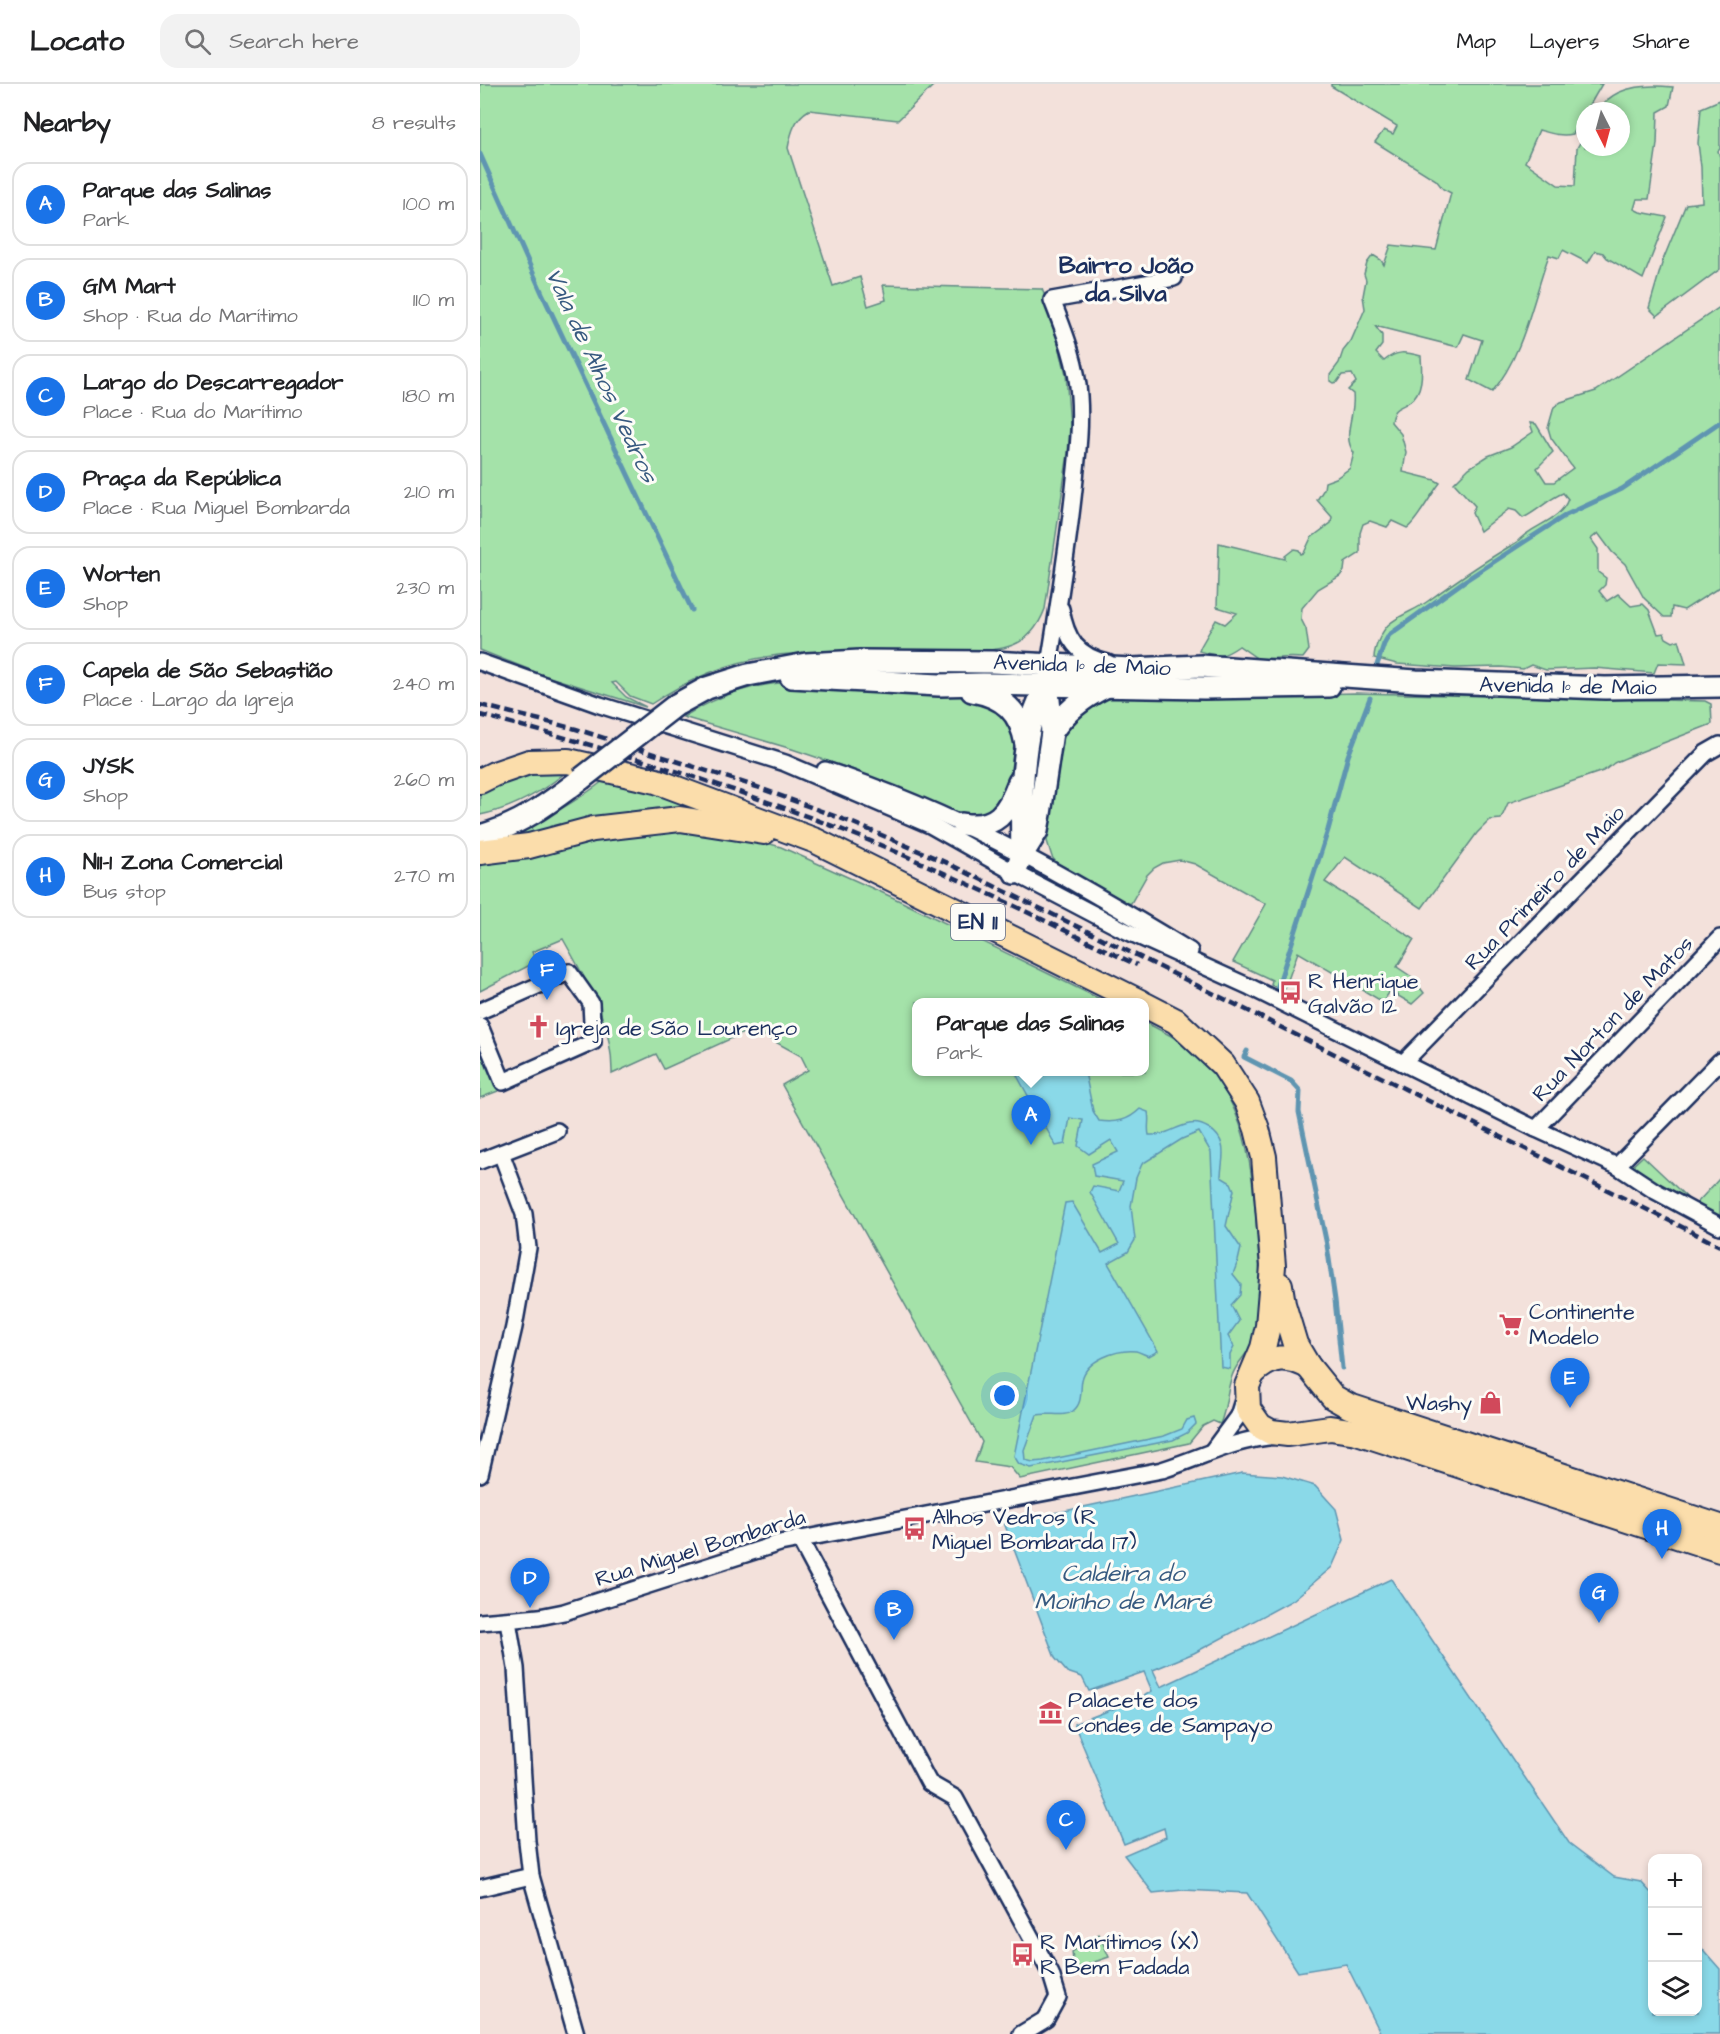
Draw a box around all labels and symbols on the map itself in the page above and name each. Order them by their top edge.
north arrow [1576,102,1630,156]
district label: Bairro João da Silva [1059,249,1194,311]
water label: Vala de Alhos Vedros [536,263,667,490]
street label: Avenida 1º de Maio [993,647,1172,684]
street label: Avenida 1º de Maio [1479,669,1658,704]
street label: Rua Primeiro de Maio [1458,798,1633,978]
road number: EN 11 [951,904,1005,940]
street label: Rua Norton de Matos [1526,929,1701,1109]
pin: F [528,950,566,1000]
place label: R Henrique Galvão 12 [1308,966,1419,1022]
bus stop icon: R Henrique Galvão 12 [1277,980,1303,1006]
place label: Igreja de São Lourenço [556,1013,798,1045]
church icon: Igreja de São Lourenço [525,1014,551,1040]
pin: A [1012,1096,1050,1145]
place label: Continente Modelo [1529,1297,1635,1353]
supermarket icon: Continente Modelo [1498,1311,1524,1337]
pin: E [1550,1358,1590,1408]
your location [990,1381,1019,1410]
place label: Washy [1406,1388,1472,1420]
shop icon: Washy [1477,1389,1503,1415]
street label: Rua Miguel Bombarda [591,1502,810,1596]
place label: Alhos Vedros (R Miguel Bombarda 17) [932,1502,1137,1559]
pin: H [1642,1510,1682,1559]
bus stop icon: Alhos Vedros (R Miguel Bombarda 17) [901,1516,927,1542]
water label: Caldeira do Moinho de Maré [1034,1557,1213,1619]
pin: D [511,1558,550,1608]
pin: G [1580,1574,1618,1623]
pin: B [874,1590,914,1640]
place label: Palacete dos Condes de Sampayo [1068,1685,1273,1742]
museum icon: Palacete dos Condes de Sampayo [1037,1699,1063,1725]
pin: C [1046,1800,1086,1850]
place label: R Marítimos (X) R Bem Fadada [1040,1927,1199,1983]
bus stop icon: R Marítimos (X) R Bem Fadada [1009,1941,1035,1967]

